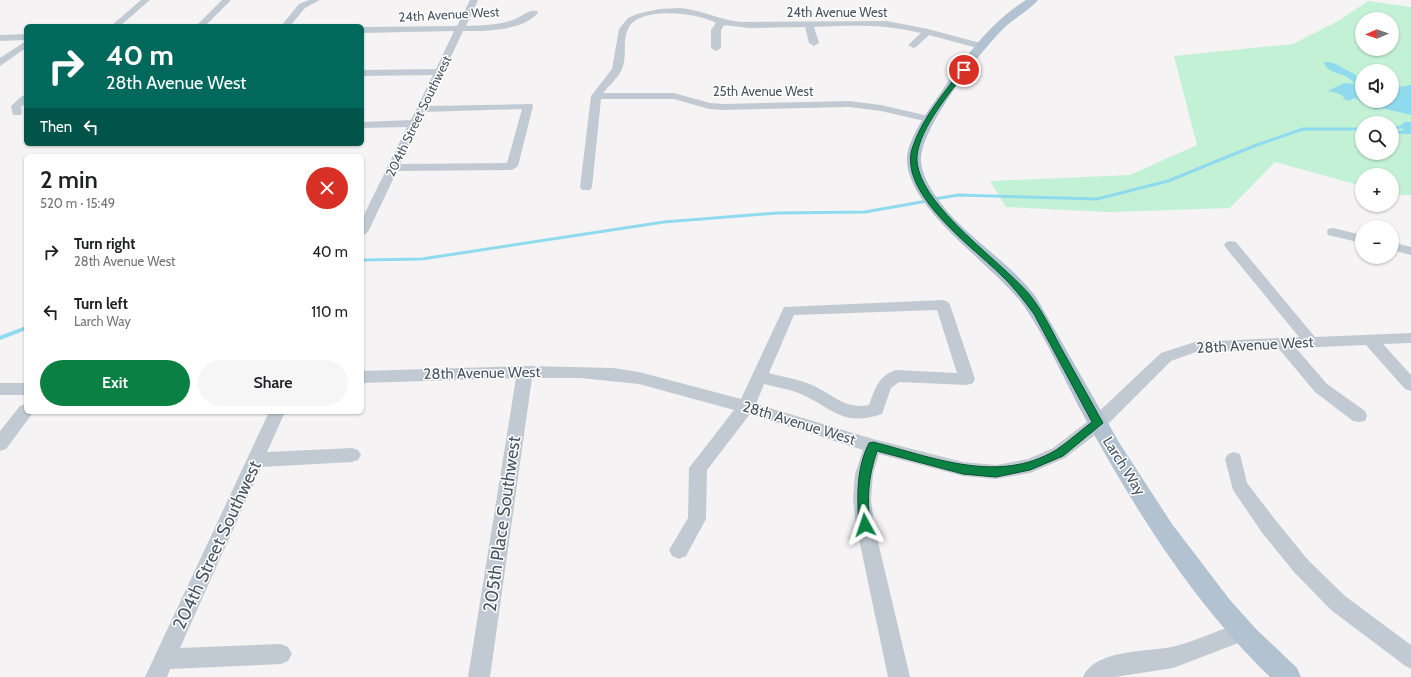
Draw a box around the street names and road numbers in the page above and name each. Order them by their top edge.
street label: 24th Avenue West [398,3,500,25]
street label: 24th Avenue West [786,4,888,20]
street label: 204th Street Southwest [382,52,455,179]
street label: 25th Avenue West [713,83,814,99]
street label: 28th Avenue West [1196,333,1314,357]
street label: 28th Avenue West [423,363,541,383]
street label: 28th Avenue West [740,397,858,449]
street label: Larch Way [1099,433,1149,499]
street label: 205th Place Southwest [479,435,525,613]
street label: 204th Street Southwest [168,457,266,633]

